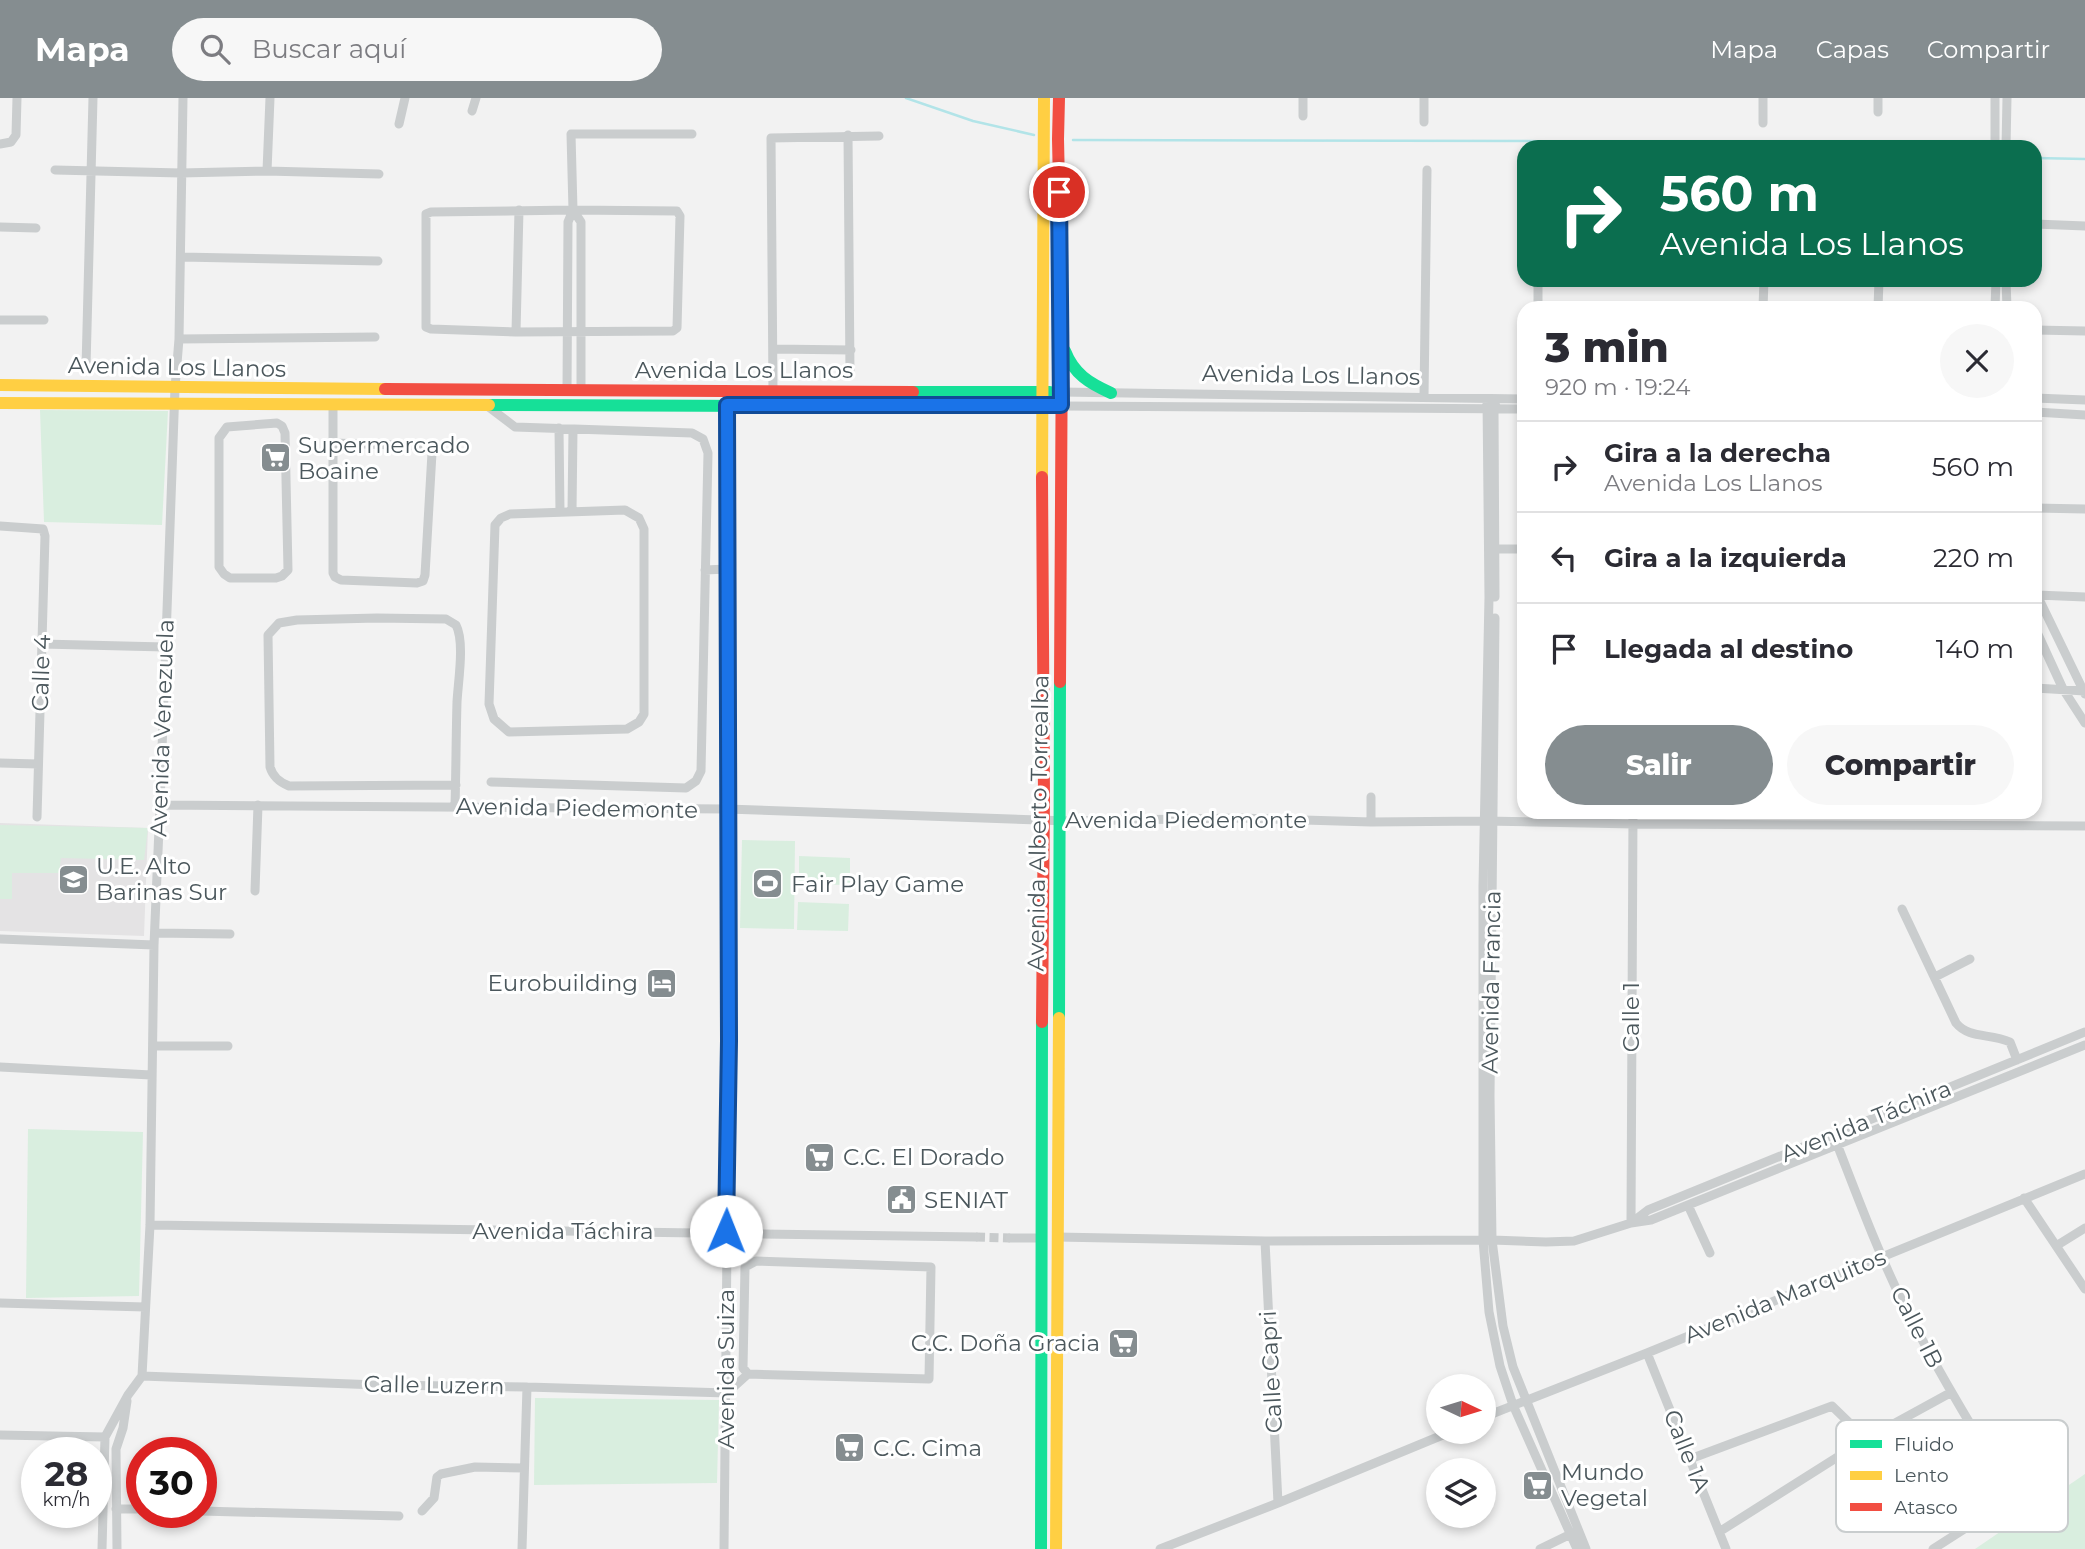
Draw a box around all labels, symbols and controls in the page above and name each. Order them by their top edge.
search box [172,18,662,81]
text: Mapa [35,29,130,69]
icon: search [196,30,234,68]
text: Buscar aquí [252,33,406,65]
text: Mapa [1710,35,1778,64]
text: Capas [1816,35,1889,64]
text: Compartir [1927,35,2050,64]
pin [1029,162,1089,222]
text: 560 m [1660,164,1819,223]
icon: right [1545,168,1636,259]
icon: arrive [1040,173,1078,211]
text: Avenida Los Llanos [1660,224,1964,263]
text: 3 min [1545,321,1669,373]
button: close [1940,324,2014,398]
street label: Avenida Los Llanos [68,351,286,383]
street label: Avenida Los Llanos [635,356,853,384]
street label: Avenida Los Llanos [1202,359,1420,391]
text: 920 m · 19:24 [1545,373,1690,401]
place label: Supermercado Boaine [298,431,470,485]
text: Gira a la derecha [1604,437,1831,469]
supermarket icon: Supermercado Boaine [258,441,292,475]
icon: right [1545,448,1583,486]
text: 560 m [1932,451,2014,483]
text: Avenida Los Llanos [1604,469,1822,497]
icon: left [1545,539,1583,577]
text: Gira a la izquierda [1604,542,1847,574]
text: 220 m [1933,542,2014,574]
street label: Avenida Venezuela [144,619,180,837]
icon: arrive [1545,630,1583,668]
text: Llegada al destino [1604,633,1853,665]
text: 140 m [1936,633,2014,665]
street label: Calle 4 [26,634,56,712]
street label: Avenida Alberto Torrealba [1021,674,1055,972]
button: Salir [1545,725,1773,805]
button: Compartir [1787,725,2014,805]
street label: Avenida Piedemonte [456,792,698,824]
street label: Avenida Piedemonte [1065,806,1307,834]
place label: U.E. Alto Barinas Sur [96,852,227,906]
school or university icon: U.E. Alto Barinas Sur [56,862,90,896]
sports icon: Fair Play Game [751,867,785,901]
place label: Fair Play Game [791,870,964,898]
street label: Avenida Francia [1475,890,1507,1074]
hotel icon: Eurobuilding [644,966,678,1000]
place label: Eurobuilding [487,969,638,997]
street label: Calle 1 [1617,982,1645,1052]
street label: Avenida Táchira [1777,1074,1955,1168]
supermarket icon: C.C. El Dorado [803,1140,837,1174]
place label: C.C. El Dorado [843,1143,1004,1171]
public building icon: SENIAT [884,1183,918,1217]
place label: SENIAT [924,1186,1009,1214]
position arrow [689,1194,763,1268]
street label: Avenida Táchira [472,1217,654,1245]
street label: Avenida Marquitos [1680,1243,1890,1349]
street label: Calle 1B [1885,1282,1949,1372]
street label: Avenida Suiza [712,1289,740,1449]
street label: Calle Capri [1254,1310,1288,1434]
supermarket icon: C.C. Doña Gracia [1106,1326,1140,1360]
place label: C.C. Doña Gracia [911,1329,1100,1357]
street label: Calle Luzern [363,1370,505,1400]
north arrow [1426,1374,1496,1444]
map controls [1426,1374,1496,1528]
street label: Calle 1A [1658,1406,1716,1497]
legend [1836,1420,2068,1532]
supermarket icon: C.C. Cima [833,1431,867,1465]
text: Fluido [1894,1433,1954,1456]
place label: C.C. Cima [873,1434,982,1462]
speed limit sign: 30 [126,1437,217,1528]
text: 28 [45,1452,88,1495]
button: layers [1426,1458,1496,1528]
place label: Mundo Vegetal [1561,1458,1648,1512]
text: Lento [1894,1464,1949,1487]
supermarket icon: Mundo Vegetal [1521,1468,1555,1502]
text: km/h [42,1489,91,1511]
text: Atasco [1894,1496,1958,1519]

